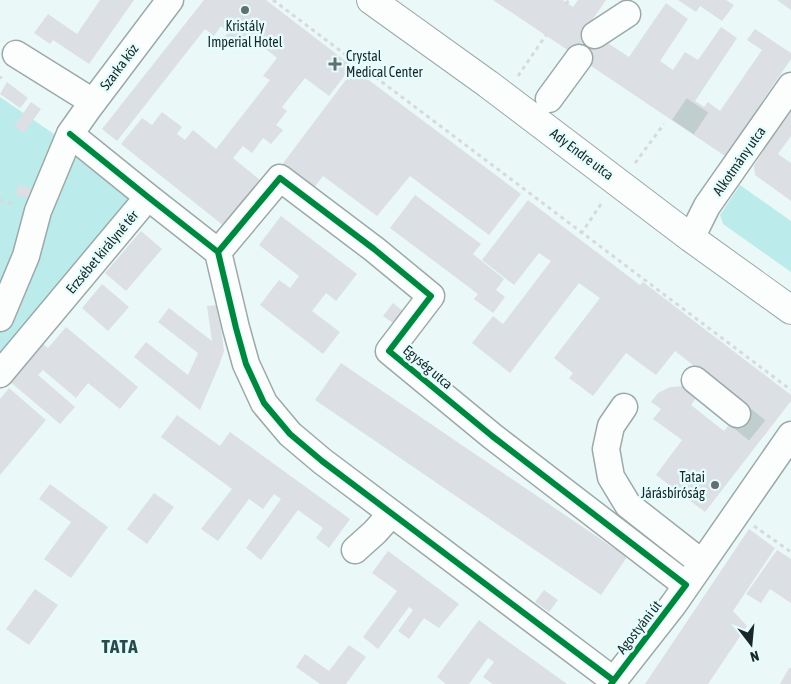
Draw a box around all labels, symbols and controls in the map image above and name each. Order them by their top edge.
marker: Kristály Imperial Hotel [239,4,251,16]
place label: Kristály Imperial Hotel [208,18,283,50]
street label: Szarka köz [97,41,141,93]
place label: Crystal Medical Center [346,48,424,80]
marker: Crystal Medical Center [328,57,342,71]
street label: Alkotmány utca [709,123,769,199]
street label: Ady Endre utca [547,125,617,183]
street label: Erzsébet királyné tér [63,207,142,297]
street label: Egység utca [400,342,456,392]
place label: Tatai Járásbíróság [641,469,705,501]
marker: Tatai Járásbíróság [709,479,721,491]
street label: Agostyáni út [613,597,665,657]
north arrow [726,619,776,669]
district label: TATA [101,635,139,657]
text: N [748,648,761,665]

